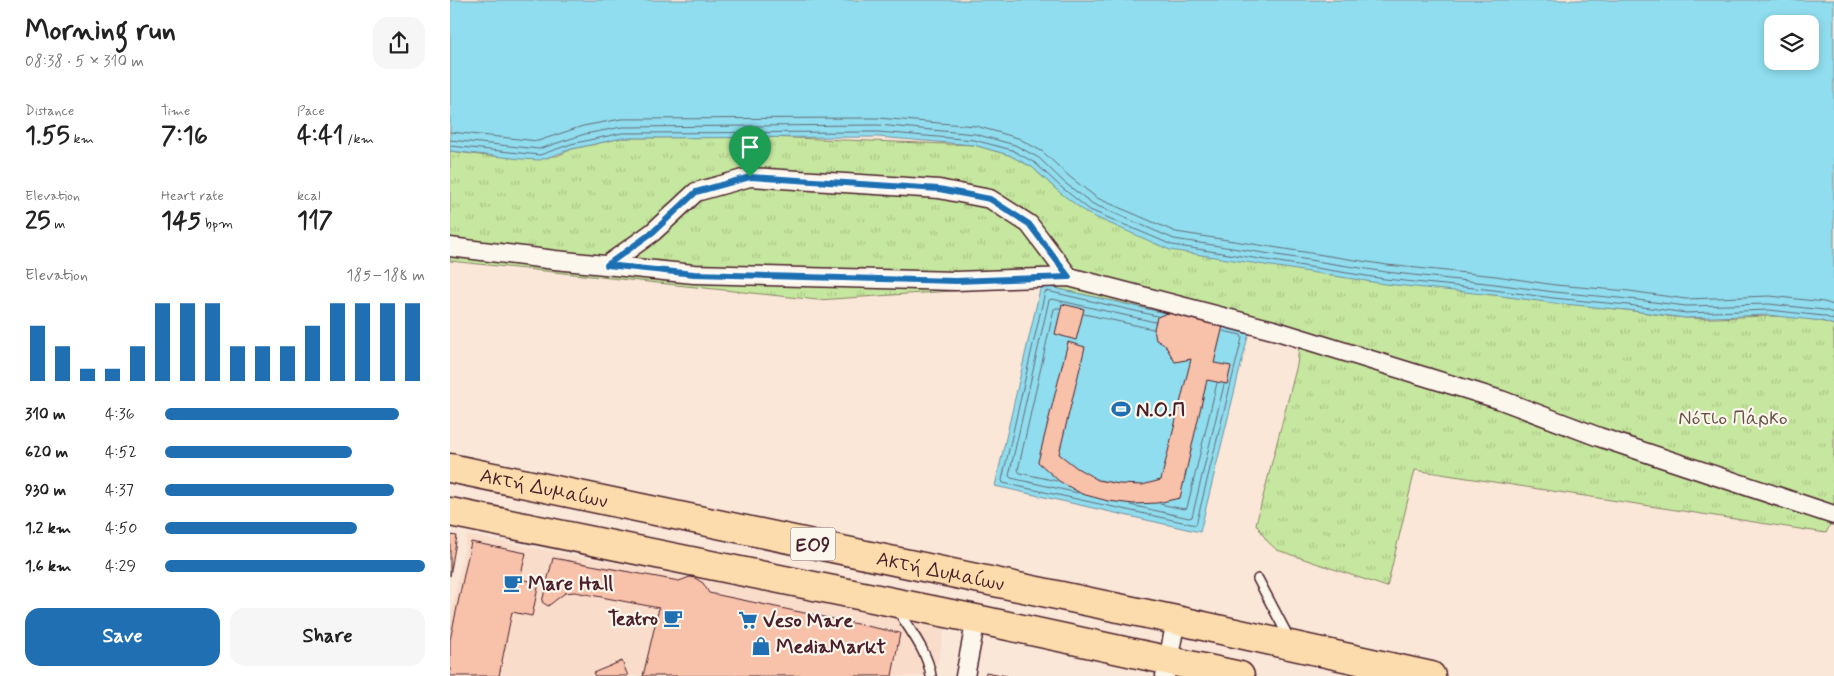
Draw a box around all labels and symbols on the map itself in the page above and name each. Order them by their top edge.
pin [729,126,771,177]
place label: Ν.Ο.Π [1136,397,1185,424]
sports icon: Ν.Ο.Π [1110,398,1132,420]
park label: Νότιο Πάρκο [1678,405,1788,432]
street label: Ακτή Δυμαίων [477,463,610,516]
road number: ΕΟ9 [790,528,836,560]
street label: Ακτή Δυμαίων [874,546,1007,599]
place label: Mare Hall [528,571,613,598]
cafe icon: Mare Hall [502,572,524,594]
place label: Teatro [608,606,658,633]
cafe icon: Teatro [662,607,684,629]
place label: Veso Mare [763,608,853,635]
supermarket icon: Veso Mare [737,609,759,631]
place label: MediaMarkt [776,634,887,661]
shop icon: MediaMarkt [750,635,772,657]

